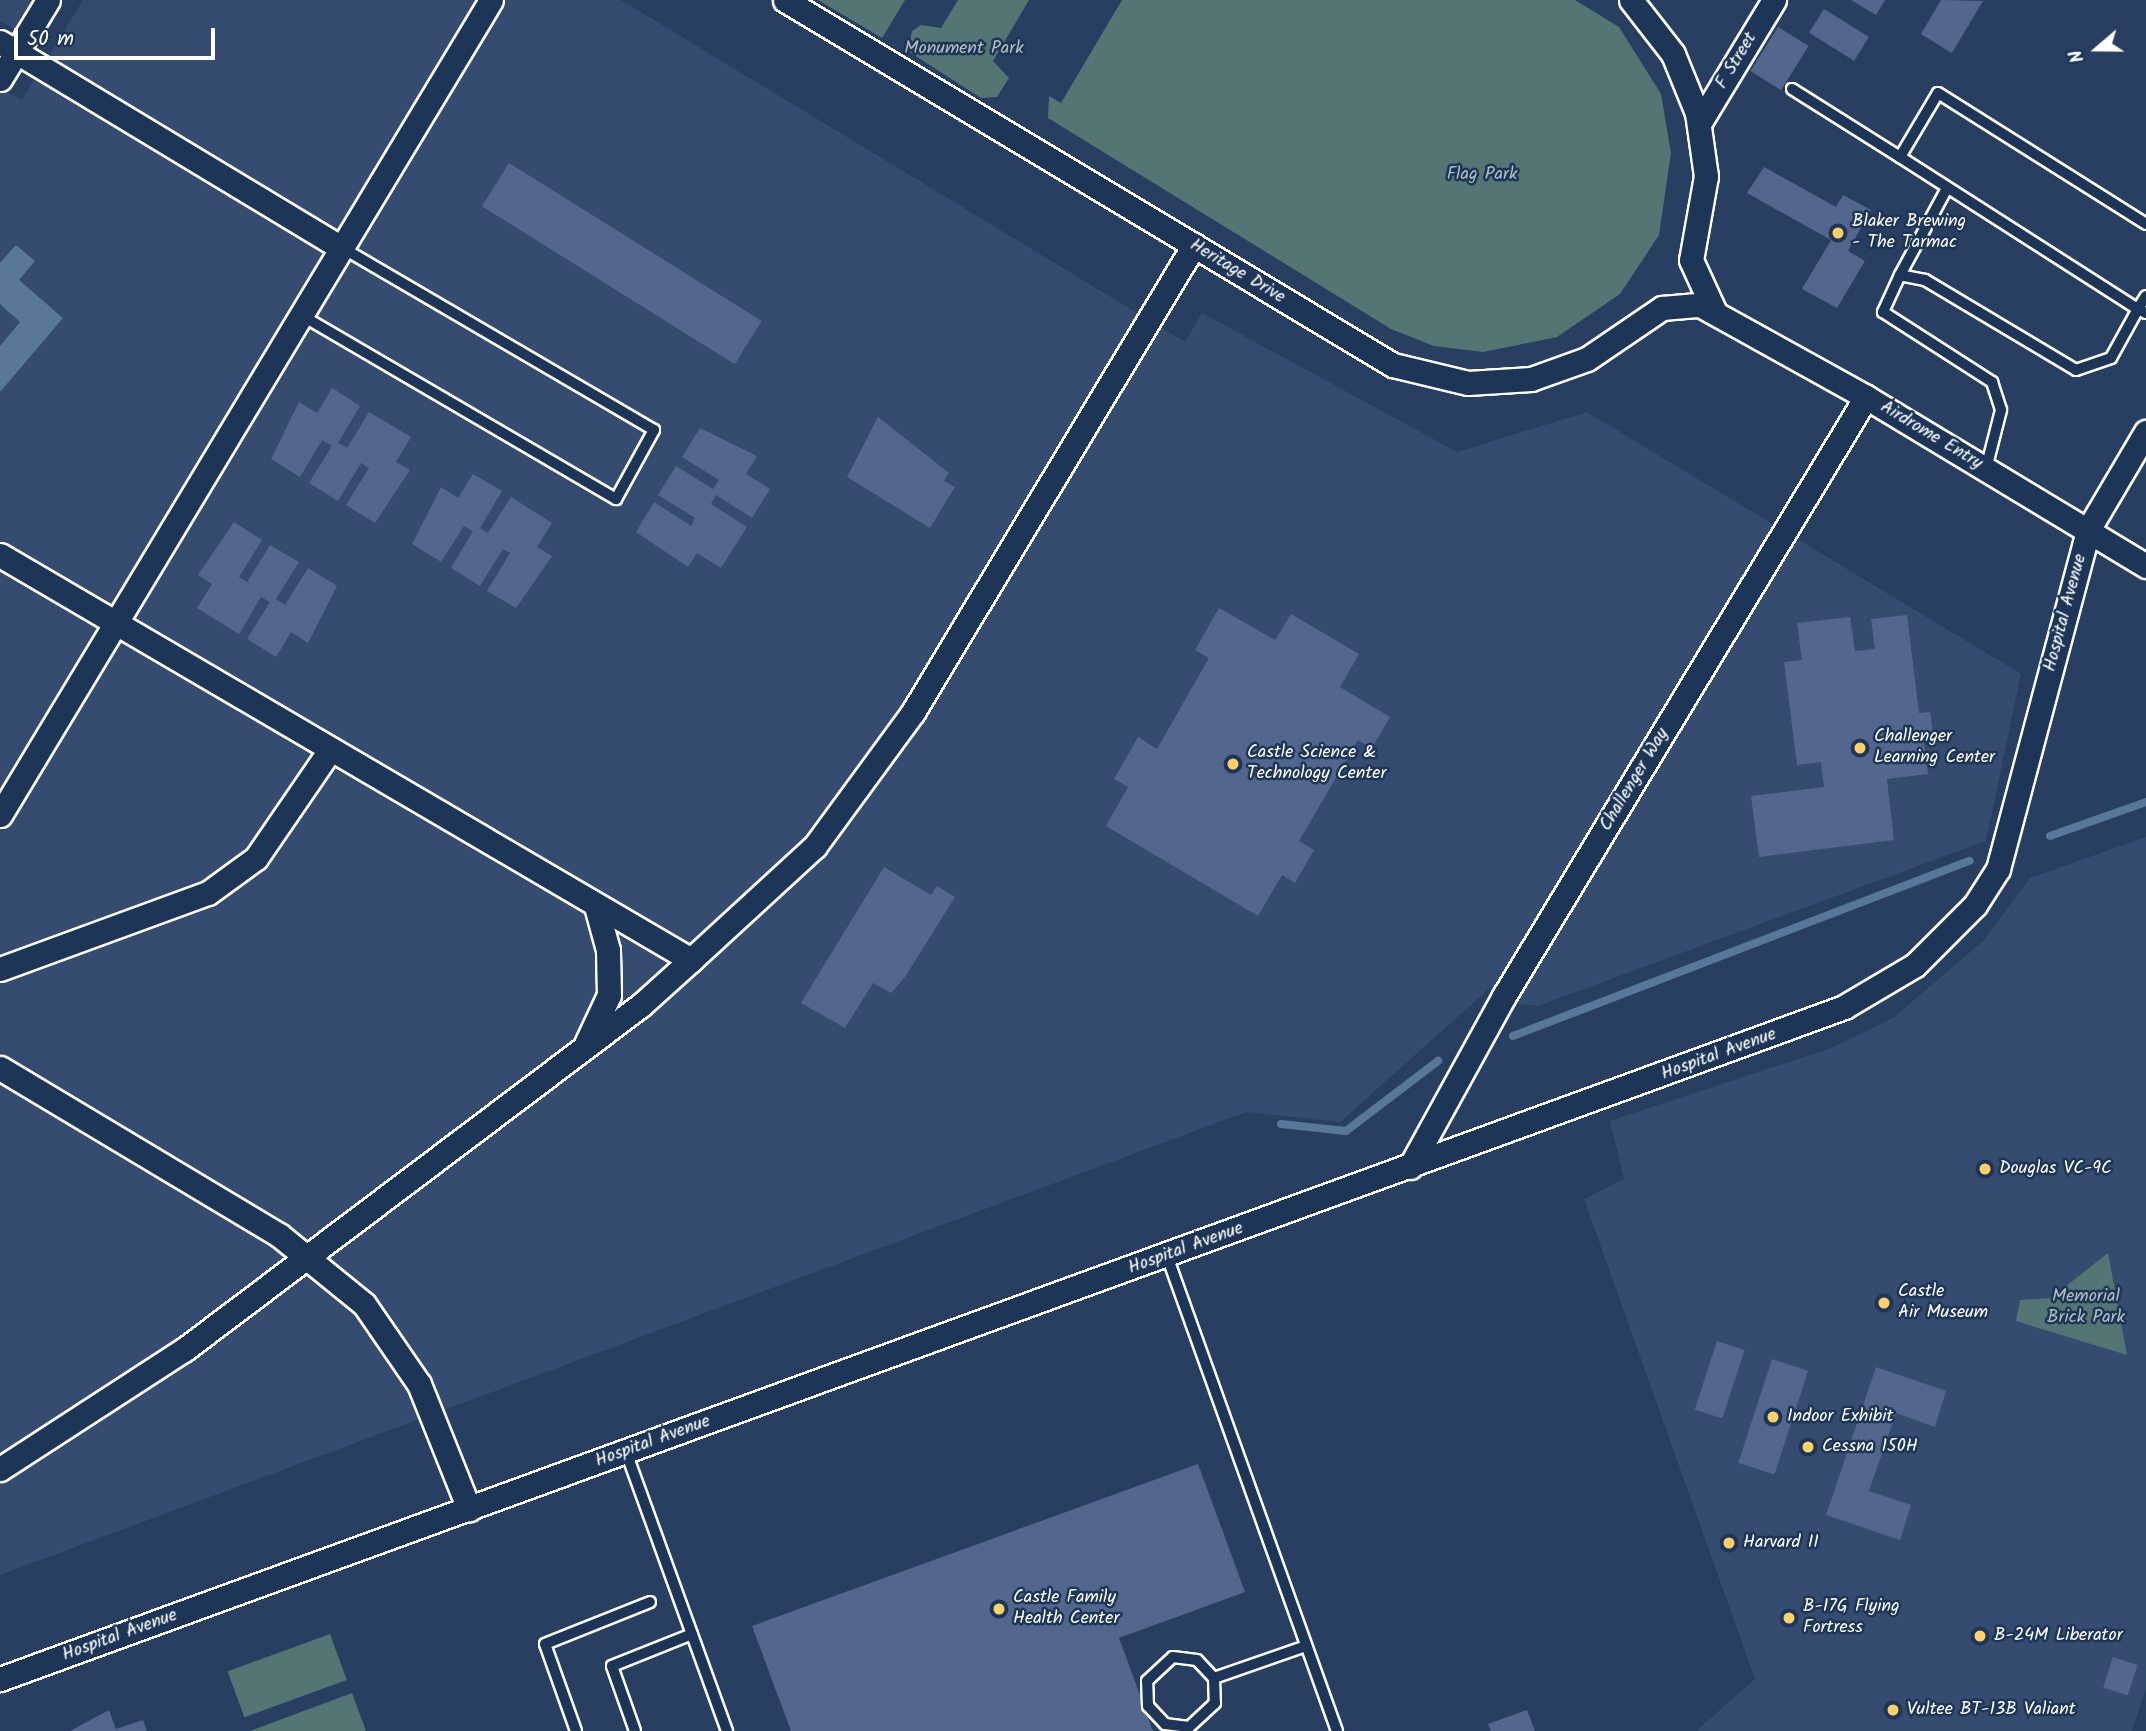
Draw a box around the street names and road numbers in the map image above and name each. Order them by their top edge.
street label: F Street [1712,29,1762,93]
street label: Heritage Drive [1185,235,1289,309]
street label: Airdrome Entry [1876,397,1986,475]
street label: Hospital Avenue [2040,552,2092,674]
street label: Challenger Way [1596,725,1674,835]
street label: Hospital Avenue [1659,1024,1779,1086]
street label: Hospital Avenue [1126,1218,1246,1280]
street label: Hospital Avenue [593,1411,713,1473]
street label: Hospital Avenue [60,1605,180,1667]

